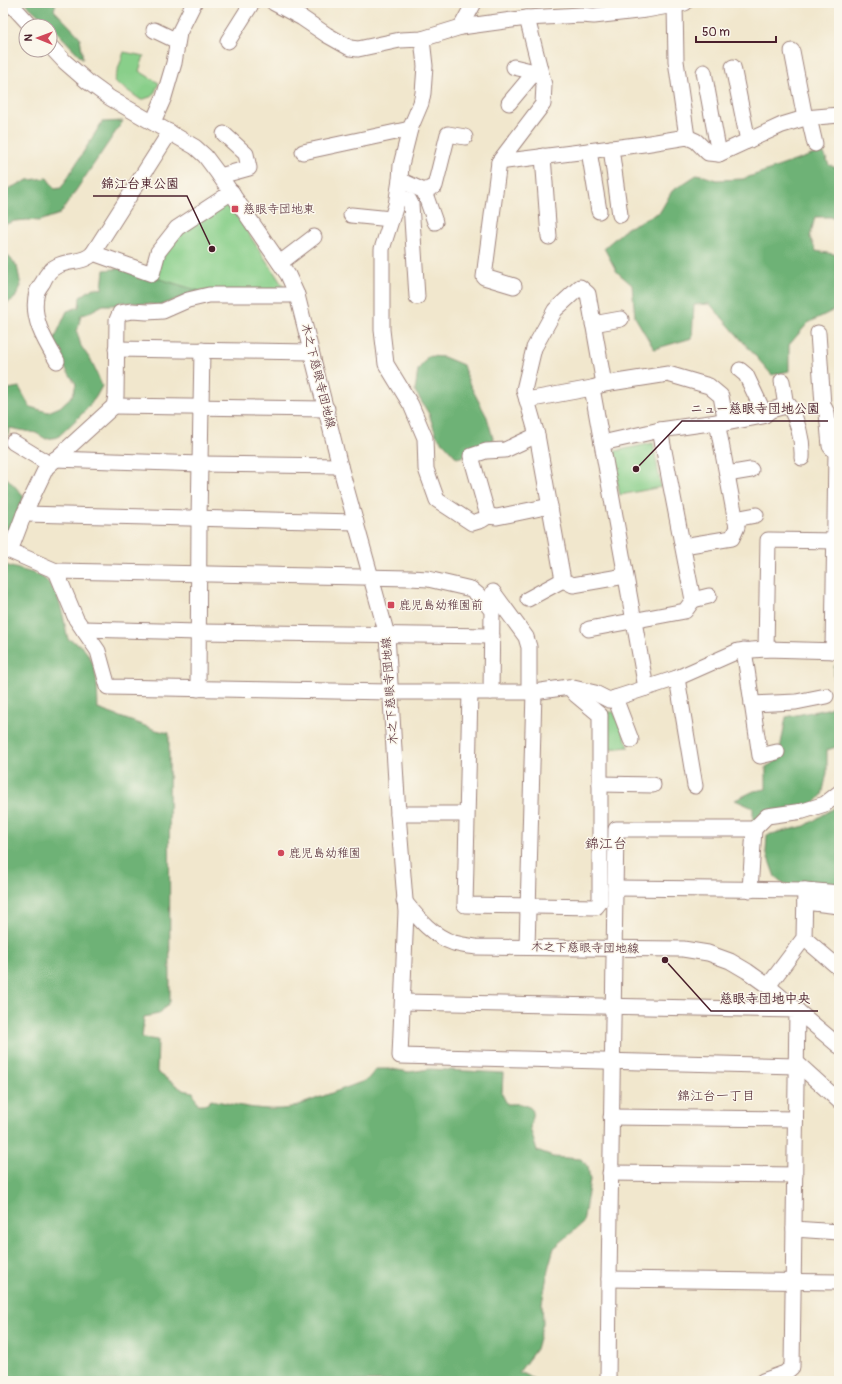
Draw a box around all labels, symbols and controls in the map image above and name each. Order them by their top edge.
north arrow [18,18,58,58]
scale bar [696,18,776,44]
text: 50 m [702,25,730,40]
text: N [22,33,35,42]
callout: 錦江台東公園 [93,171,187,196]
text: 錦江台東公園 [101,176,179,192]
place label: 慈眼寺団地東 [243,202,315,217]
marker: 慈眼寺団地東 [230,204,240,214]
street label: 木之下慈眼寺団地線 [298,322,338,430]
callout: ニュー慈眼寺団地公園 [682,396,828,421]
text: ニュー慈眼寺団地公園 [690,401,820,417]
place label: 鹿児島幼稚園前 [399,598,483,613]
marker: 鹿児島幼稚園前 [386,600,396,610]
street label: 木之下慈眼寺団地線 [379,637,401,745]
district label: 錦江台 [585,835,627,852]
place label: 鹿児島幼稚園 [289,846,361,861]
marker: 鹿児島幼稚園 [276,848,286,858]
street label: 木之下慈眼寺団地線 [531,940,639,956]
callout: 慈眼寺団地中央 [711,986,818,1011]
text: 慈眼寺団地中央 [719,991,811,1007]
district label: 錦江台一丁目 [677,1088,755,1104]

